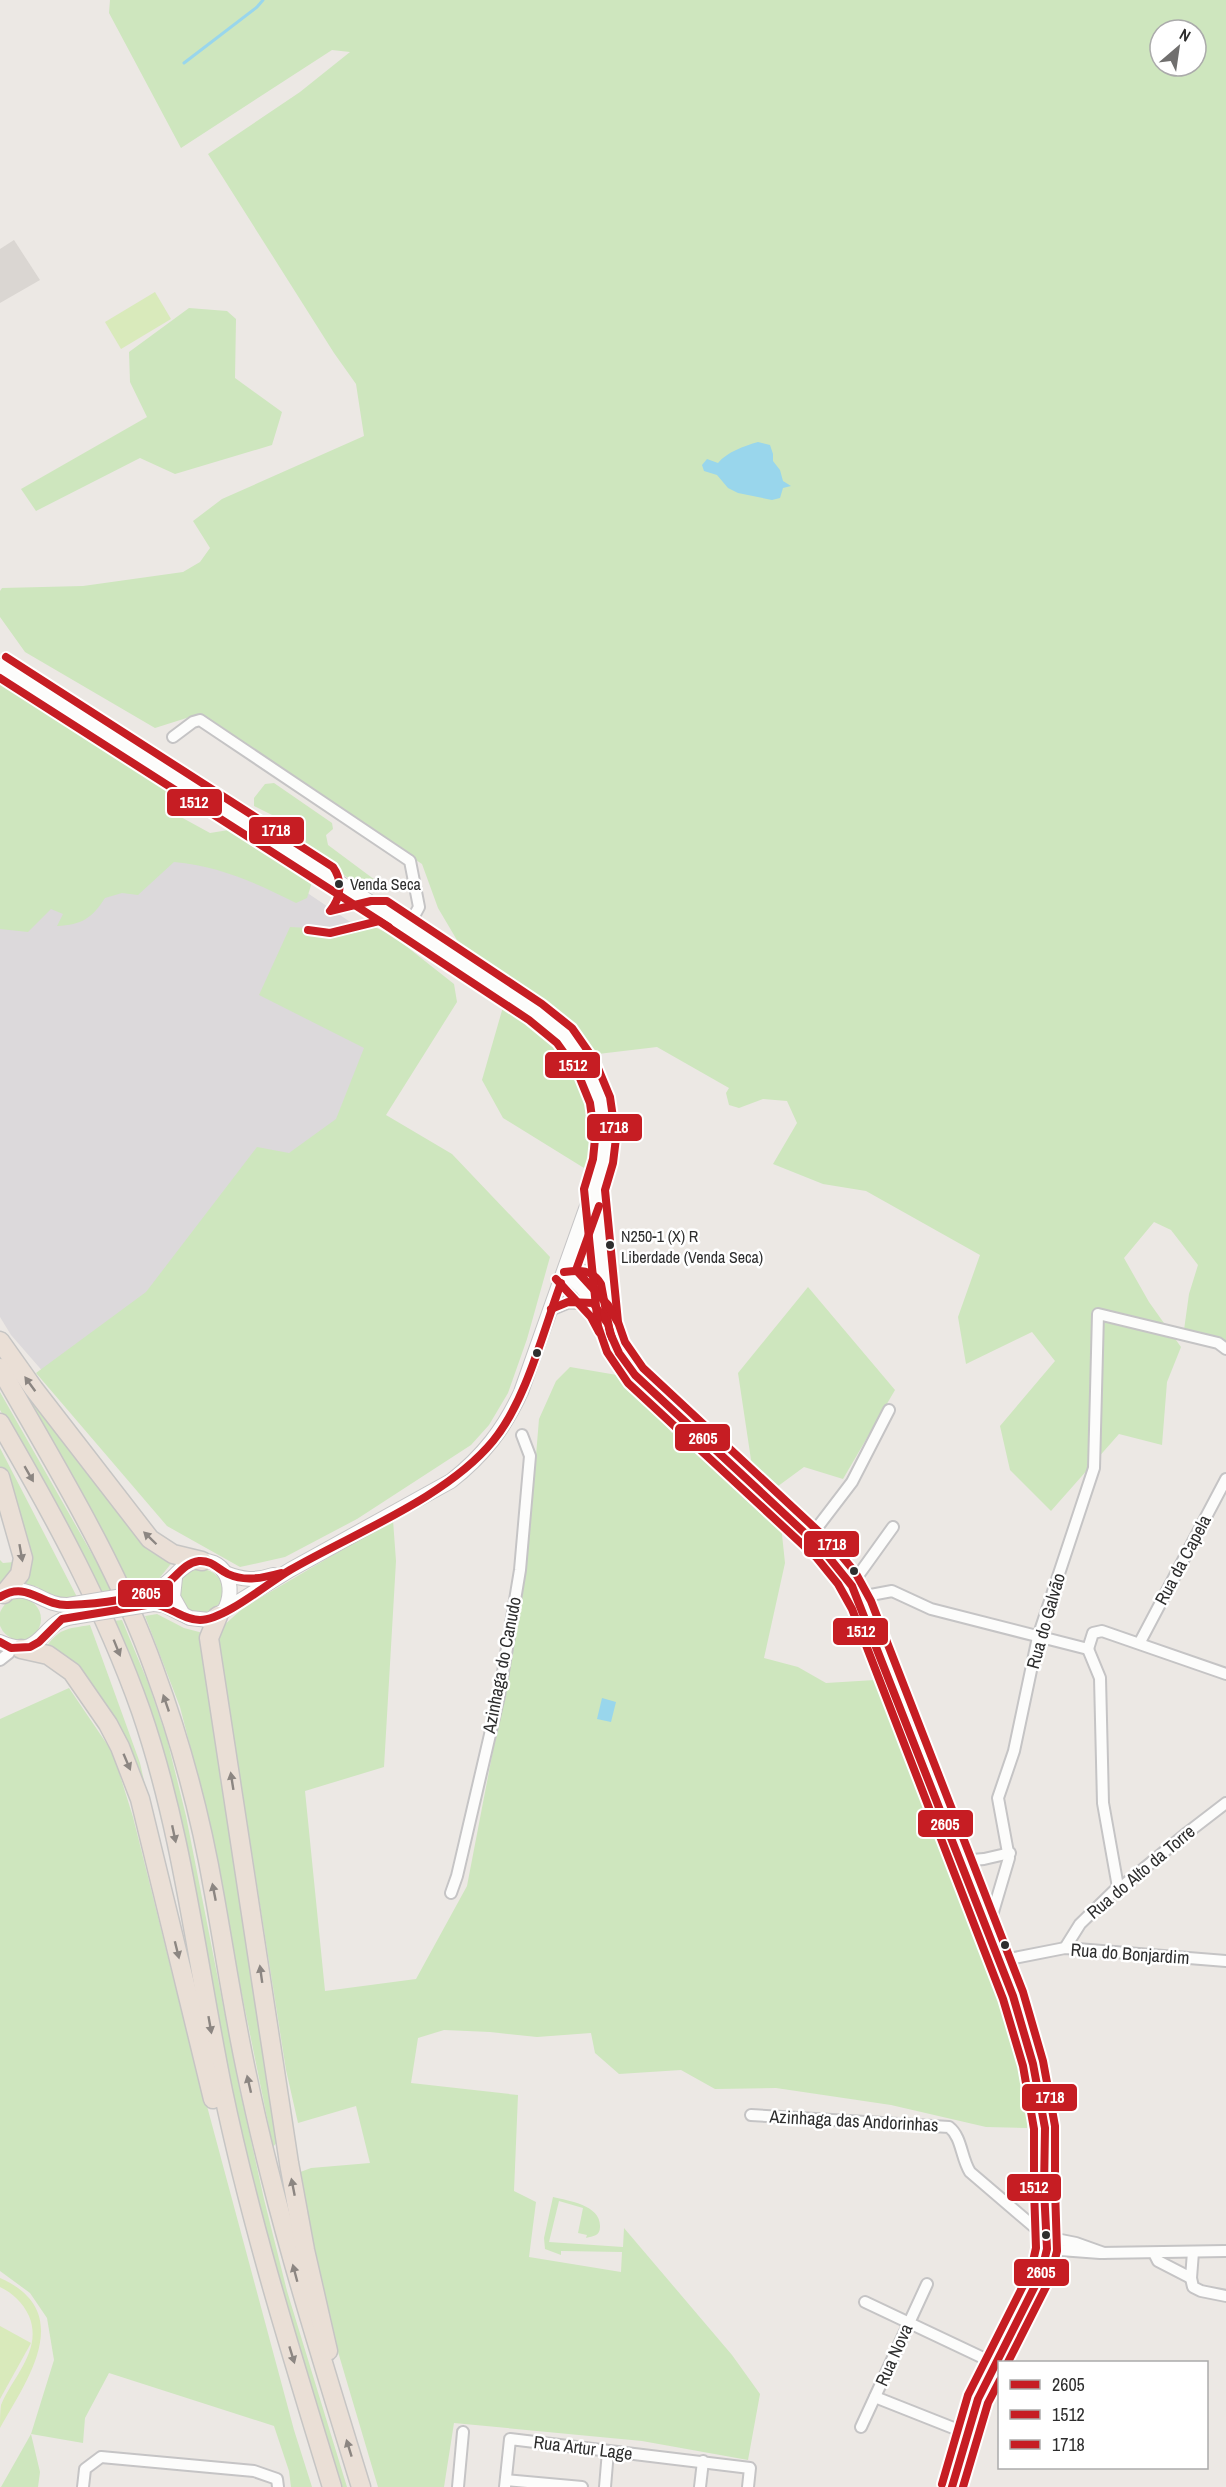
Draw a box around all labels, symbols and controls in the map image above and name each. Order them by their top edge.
north arrow [1148,18,1208,78]
text: N [1176,23,1195,47]
line badge: 1512 [166,788,223,817]
text: 1512 [179,791,209,813]
line badge: 1718 [248,816,305,845]
text: 1718 [261,819,291,841]
place label: Venda Seca [350,873,421,895]
marker: Venda Seca [333,878,345,890]
line badge: 1512 [544,1051,601,1079]
text: 1512 [558,1054,588,1076]
line badge: 1718 [586,1113,643,1142]
text: 1718 [599,1116,629,1138]
place label: N250-1 (X) R Liberdade (Venda Seca) [621,1225,763,1268]
marker: N250-1 (X) R Liberdade (Venda Seca) [604,1239,616,1251]
unlabelled marker [531,1347,543,1359]
one-way arrow [24,1377,36,1393]
line badge: 2605 [674,1423,731,1452]
text: 2605 [688,1427,718,1449]
one-way arrow [24,1466,34,1483]
street label: Rua da Capela [1148,1510,1217,1609]
line badge: 1718 [803,1530,860,1558]
one-way arrow [142,1531,157,1545]
text: 1718 [817,1533,847,1555]
one-way arrow [17,1544,26,1563]
unlabelled marker [848,1565,860,1577]
street label: Rua do Galvão [1020,1570,1071,1672]
line badge: 2605 [117,1579,174,1608]
text: 2605 [131,1582,161,1604]
street label: Azinhaga do Canudo [476,1594,527,1736]
line badge: 1512 [832,1617,889,1646]
text: 1512 [846,1620,876,1642]
one-way arrow [113,1639,122,1657]
one-way arrow [161,1694,170,1712]
one-way arrow [122,1754,131,1771]
one-way arrow [227,1771,236,1790]
line badge: 2605 [917,1809,974,1838]
text: 2605 [930,1813,960,1835]
street label: Rua do Alto da Torre [1081,1819,1200,1924]
one-way arrow [170,1825,179,1844]
one-way arrow [209,1882,218,1901]
street label: Rua do Bonjardim [1070,1937,1190,1970]
unlabelled marker [999,1939,1011,1951]
one-way arrow [173,1941,182,1960]
one-way arrow [257,1964,266,1983]
one-way arrow [206,2016,215,2035]
one-way arrow [243,2074,253,2093]
line badge: 1718 [1021,2083,1078,2112]
text: 1718 [1035,2086,1065,2108]
street label: Azinhaga das Andorinhas [768,2104,939,2137]
line badge: 1512 [1006,2173,1062,2202]
text: 1512 [1019,2176,1049,2198]
one-way arrow [288,2178,297,2197]
unlabelled marker [1040,2229,1052,2241]
line badge: 2605 [1013,2258,1070,2287]
text: 2605 [1026,2261,1056,2283]
one-way arrow [290,2264,299,2282]
street label: Rua Nova [869,2320,918,2390]
one-way arrow [288,2347,297,2365]
legend [998,2361,1208,2469]
text: 2605 [1052,2372,1085,2397]
text: 1512 [1052,2402,1085,2427]
street label: Rua Artur Lage [532,2429,634,2466]
text: 1718 [1052,2432,1085,2457]
one-way arrow [344,2439,353,2457]

